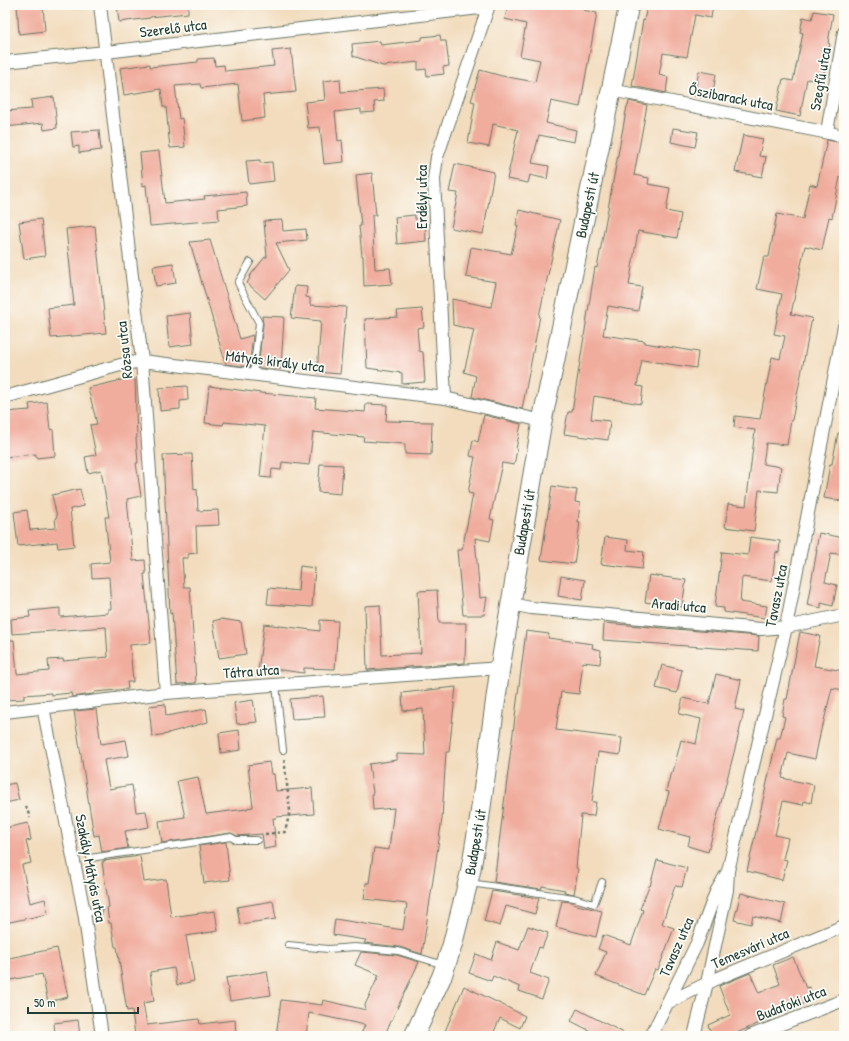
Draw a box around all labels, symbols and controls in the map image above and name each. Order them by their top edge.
street label: Szerelő utca [138,13,208,43]
street label: Szegfű utca [804,46,836,112]
street label: Őszibarack utca [687,78,775,116]
street label: Erdélyi utca [411,165,432,229]
street label: Budapesti út [570,169,604,240]
street label: Rózsa utca [111,320,137,380]
street label: Mátyás király utca [224,345,326,377]
street label: Budapesti út [508,487,540,557]
street label: Tavasz utca [760,563,792,629]
street label: Aradi utca [651,592,707,618]
street label: Tátra utca [222,659,280,683]
street label: Budapesti út [459,807,491,877]
street label: Szakály Mátyás utca [70,812,112,924]
street label: Tavasz utca [654,914,699,980]
street label: Temesvári utca [708,922,792,974]
street label: Budafoki utca [753,980,829,1026]
scale bar [28,989,138,1015]
text: 50 m [34,994,55,1011]

